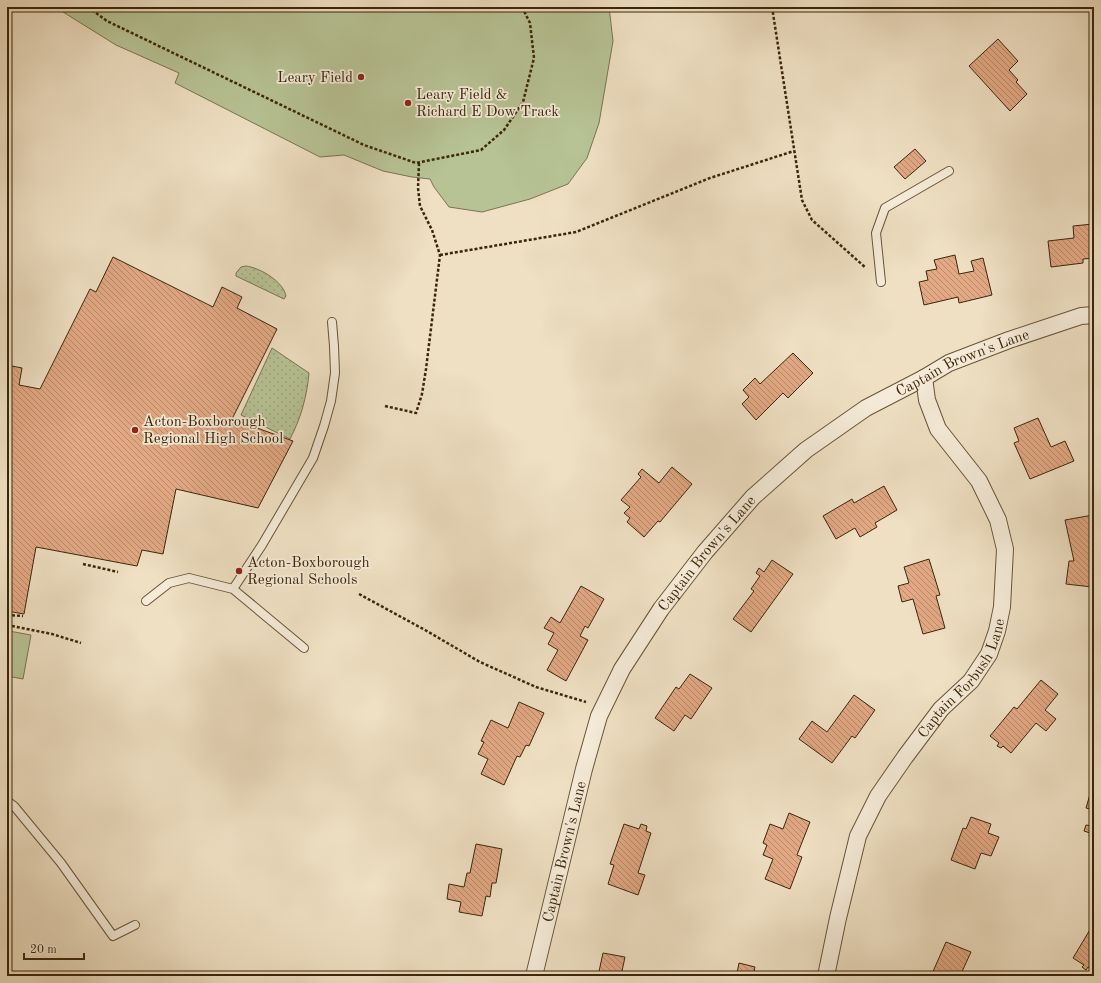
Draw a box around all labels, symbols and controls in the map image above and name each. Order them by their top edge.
place label: Leary Field [277,71,353,86]
marker: Leary Field [356,72,366,82]
place label: Leary Field & Richard E Dow Track [416,88,559,120]
marker: Leary Field & Richard E Dow Track [403,98,413,108]
street label: Captain Brown's Lane [894,328,1031,400]
place label: Acton-Boxborough Regional High School [143,415,283,447]
marker: Acton-Boxborough Regional High School [130,425,140,435]
street label: Captain Brown's Lane [656,493,759,615]
place label: Acton-Boxborough Regional Schools [247,556,370,588]
marker: Acton-Boxborough Regional Schools [234,566,244,576]
street label: Captain Forbush Lane [916,618,1008,741]
street label: Captain Brown's Lane [541,780,590,924]
scale bar [24,935,84,961]
text: 20 m [30,944,57,956]

